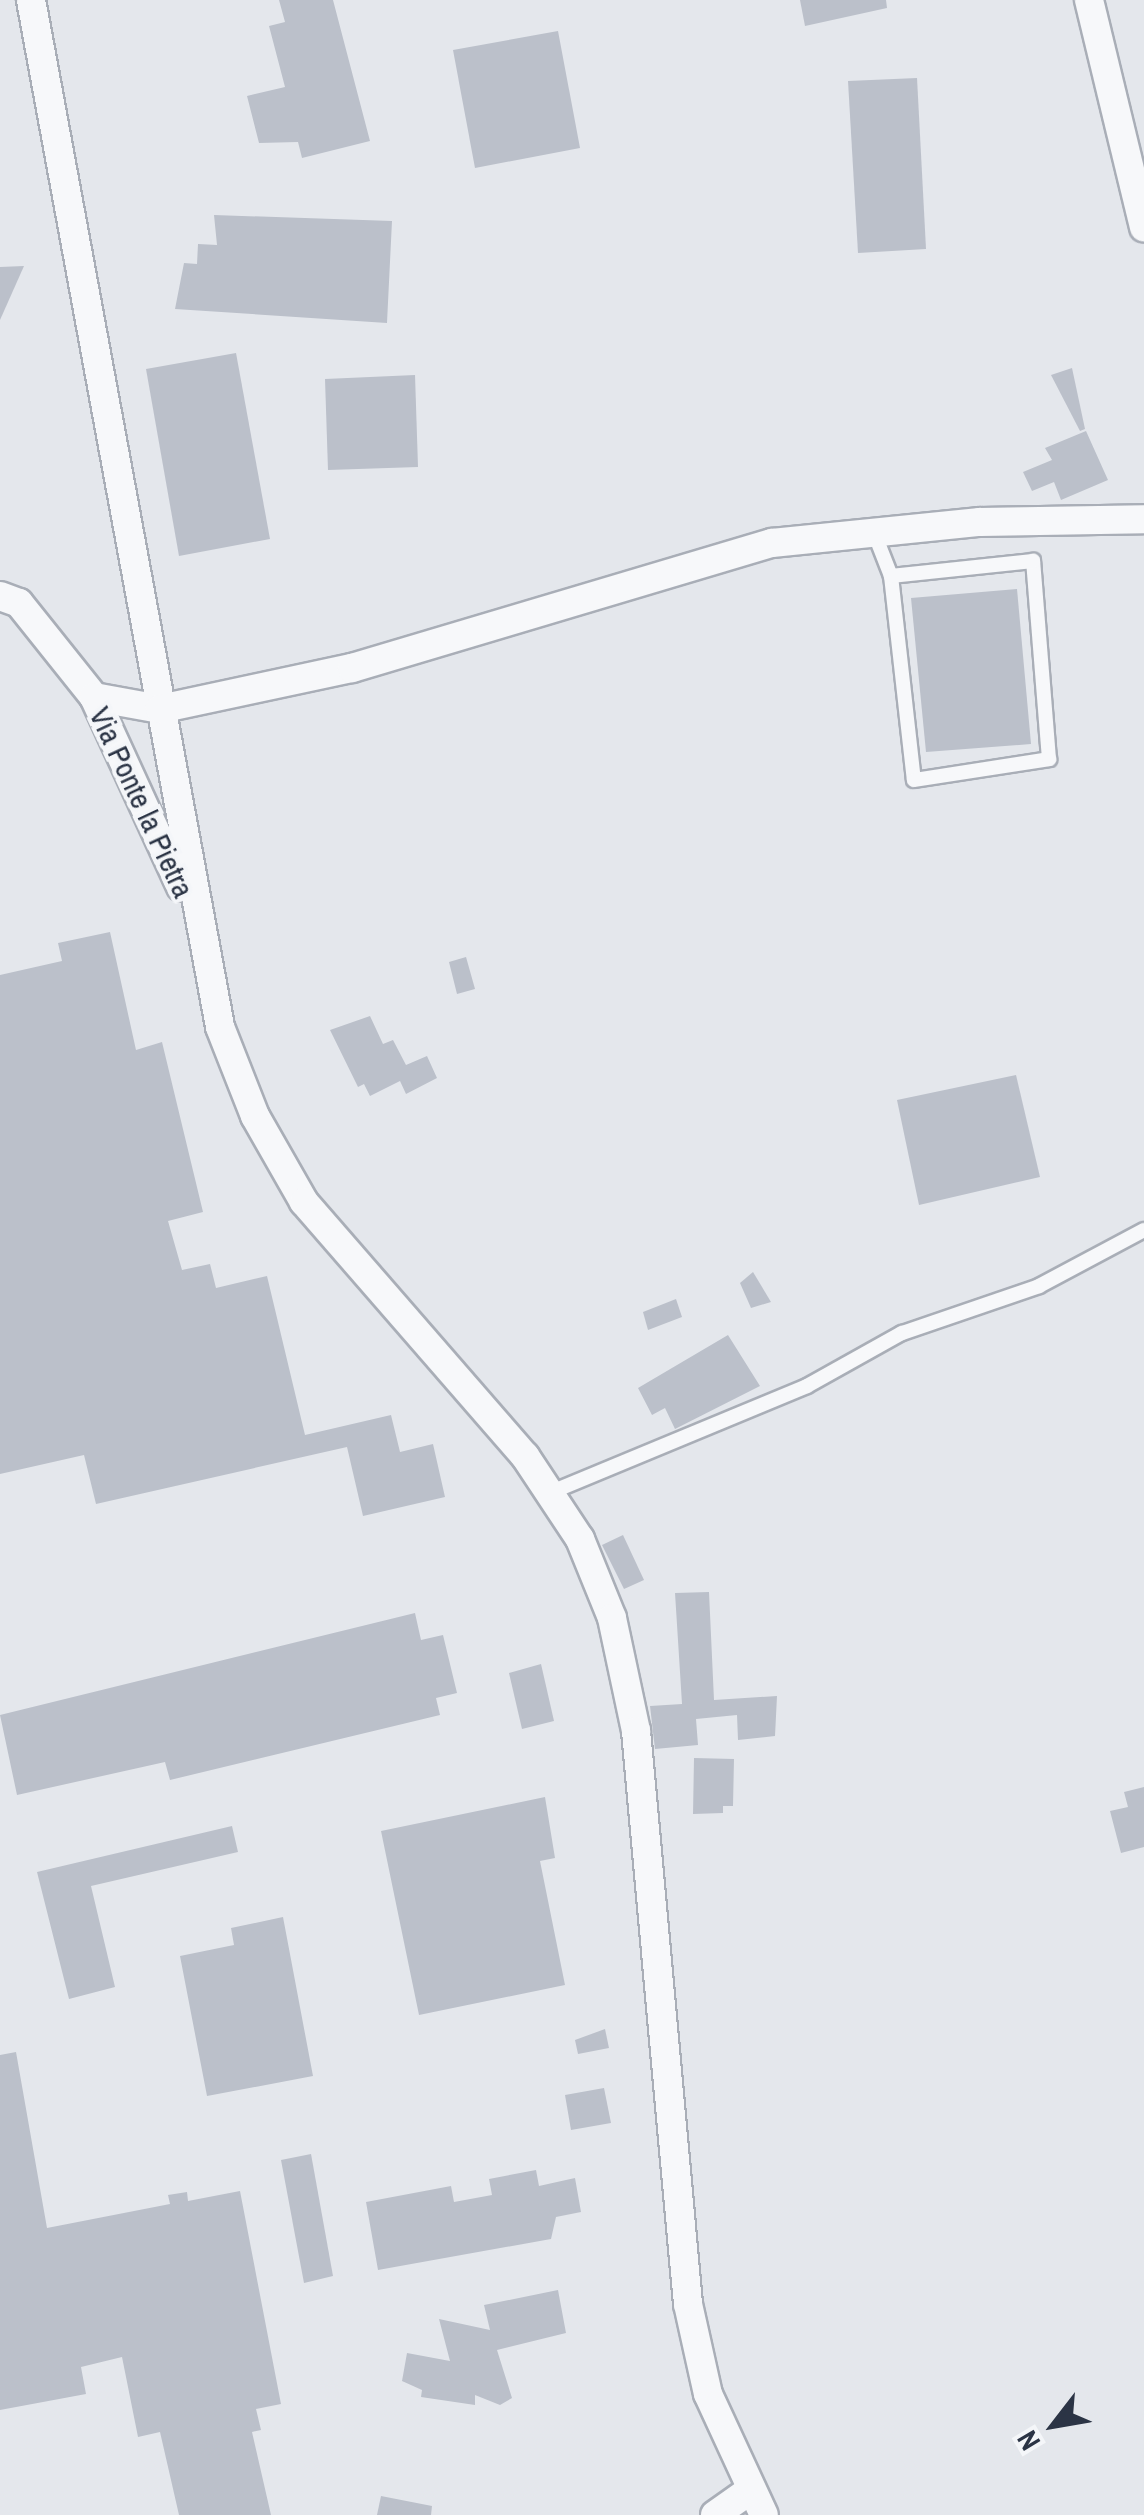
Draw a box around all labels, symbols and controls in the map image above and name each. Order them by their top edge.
street label: Via Ponte la Pietra [82,701,202,903]
north arrow [1004,2375,1104,2475]
text: N [1008,2424,1049,2457]

